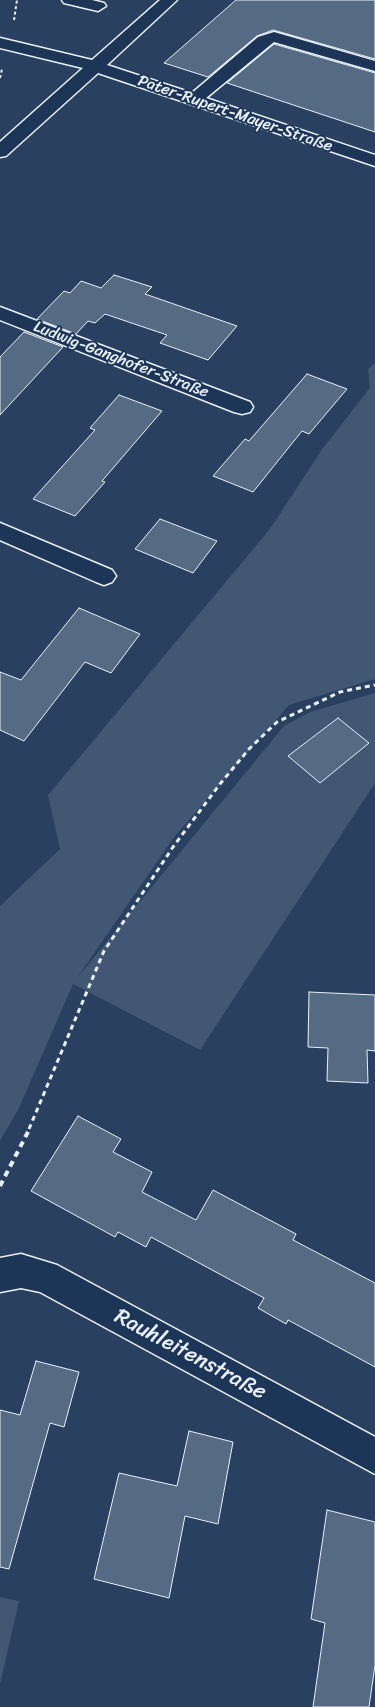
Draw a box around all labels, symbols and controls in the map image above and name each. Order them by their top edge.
street label: Pater-Rupert-Mayer-Straße [135,72,335,156]
street label: Ludwig-Ganghofer-Straße [31,318,211,402]
street label: Rauhleitenstraße [110,1304,270,1406]

